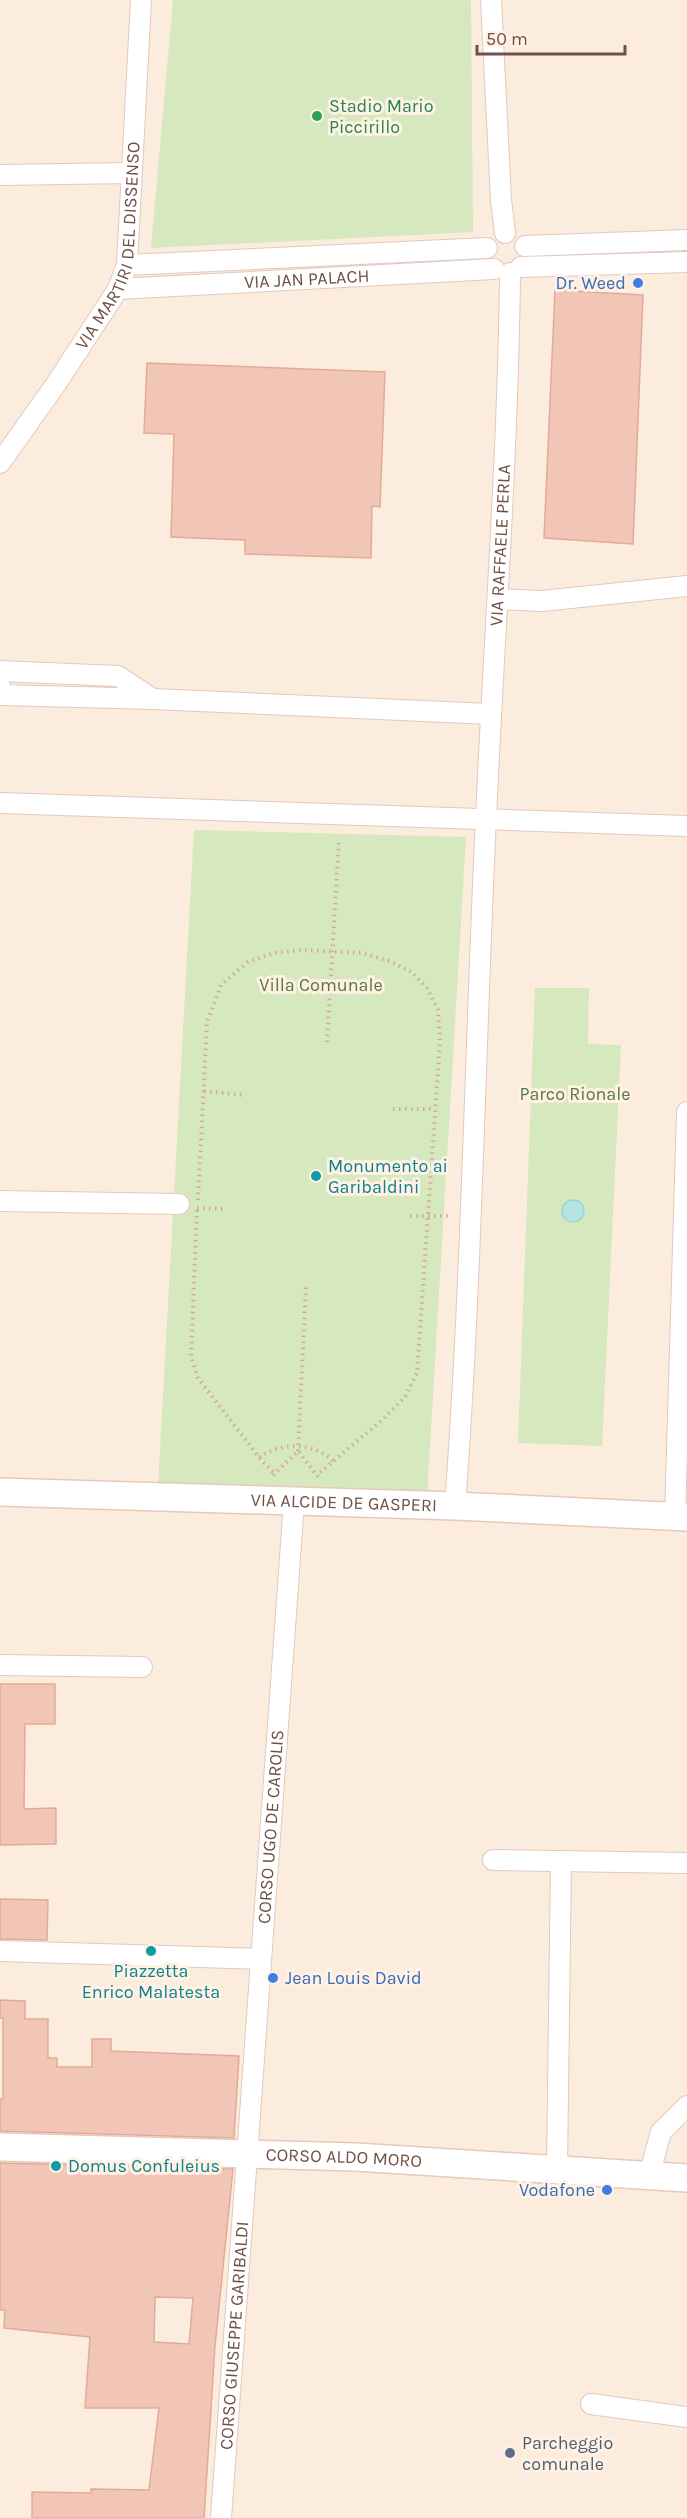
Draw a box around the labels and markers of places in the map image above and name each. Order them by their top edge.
place label: Stadio Mario Piccirillo [329,95,434,138]
marker: Stadio Mario Piccirillo [310,109,324,123]
place label: Dr. Weed [555,272,626,294]
marker: Dr. Weed [631,276,645,290]
place label: Monumento ai Garibaldini [328,1155,448,1198]
marker: Monumento ai Garibaldini [309,1169,323,1183]
marker: Piazzetta Enrico Malatesta [144,1944,158,1958]
place label: Piazzetta Enrico Malatesta [82,1960,220,2003]
place label: Jean Louis David [285,1967,422,1989]
marker: Jean Louis David [266,1971,280,1985]
place label: Domus Confuleius [68,2155,220,2177]
marker: Domus Confuleius [49,2159,63,2173]
place label: Vodafone [519,2179,595,2201]
marker: Vodafone [600,2183,614,2197]
place label: Parcheggio comunale [522,2432,613,2475]
marker: Parcheggio comunale [503,2446,517,2460]

